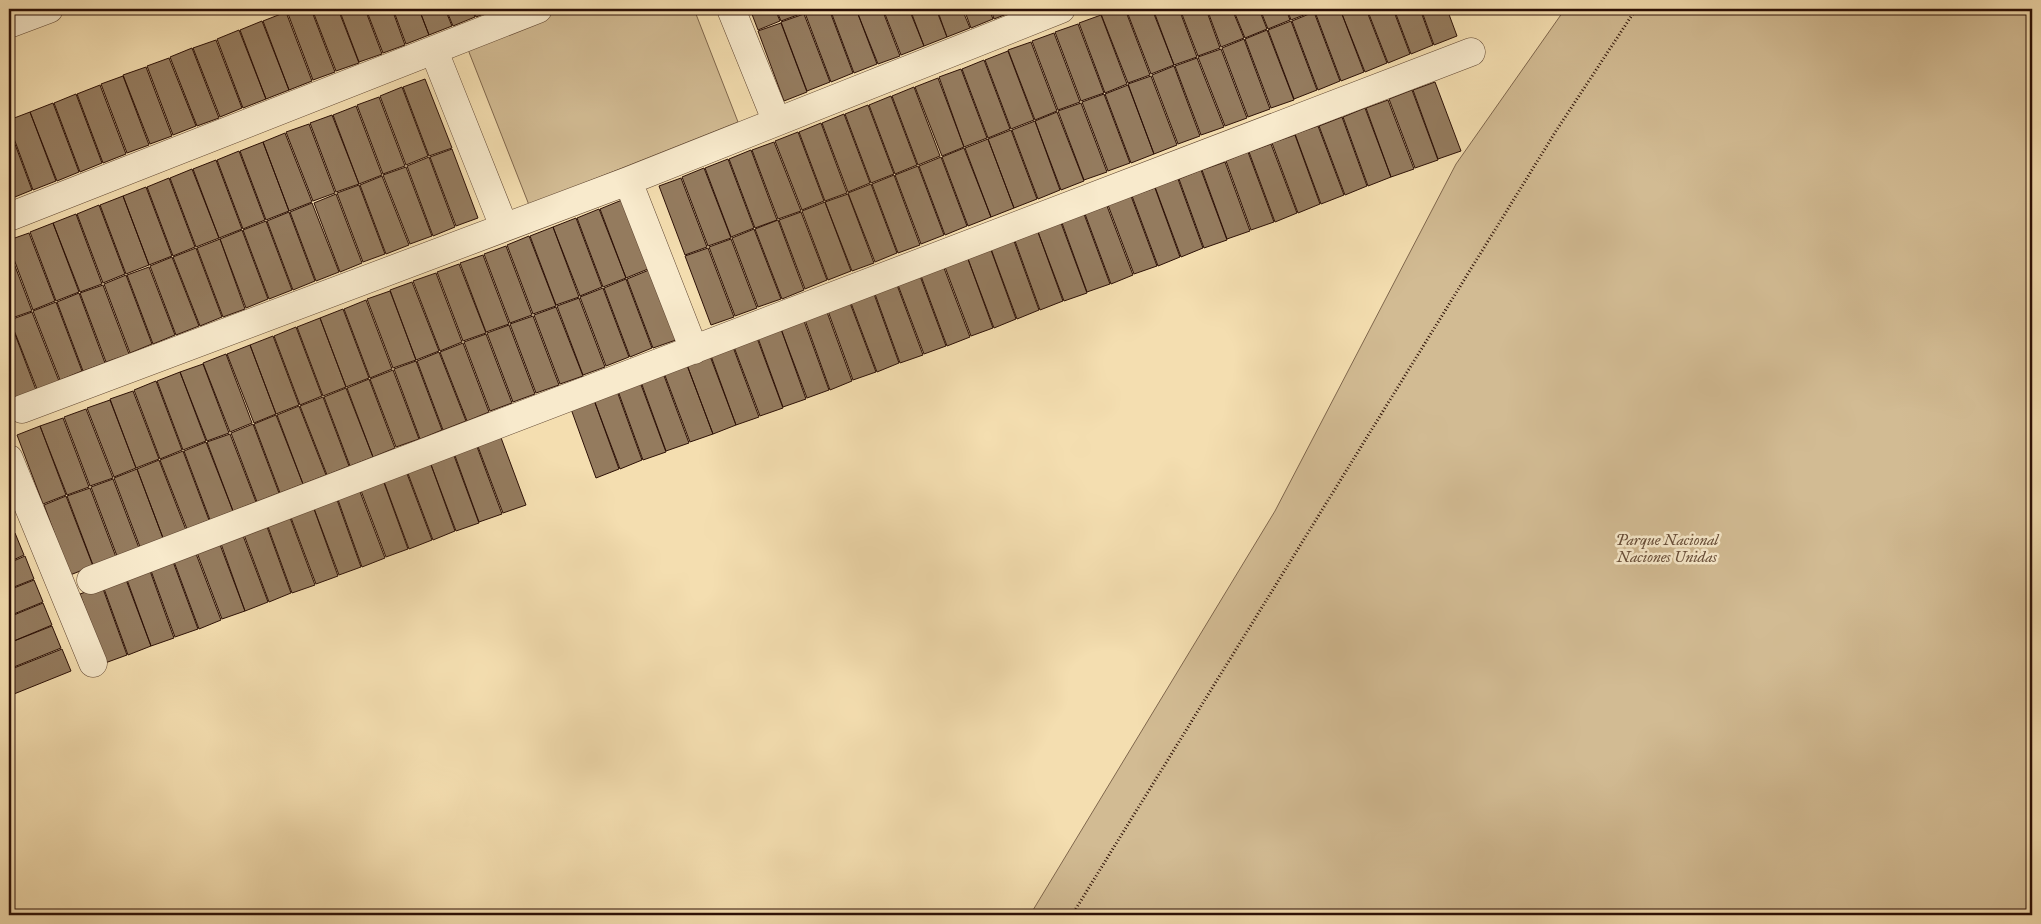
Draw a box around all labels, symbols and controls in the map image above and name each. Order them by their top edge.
park label: Parque Nacional Naciones Unidas [1616,531,1720,566]

